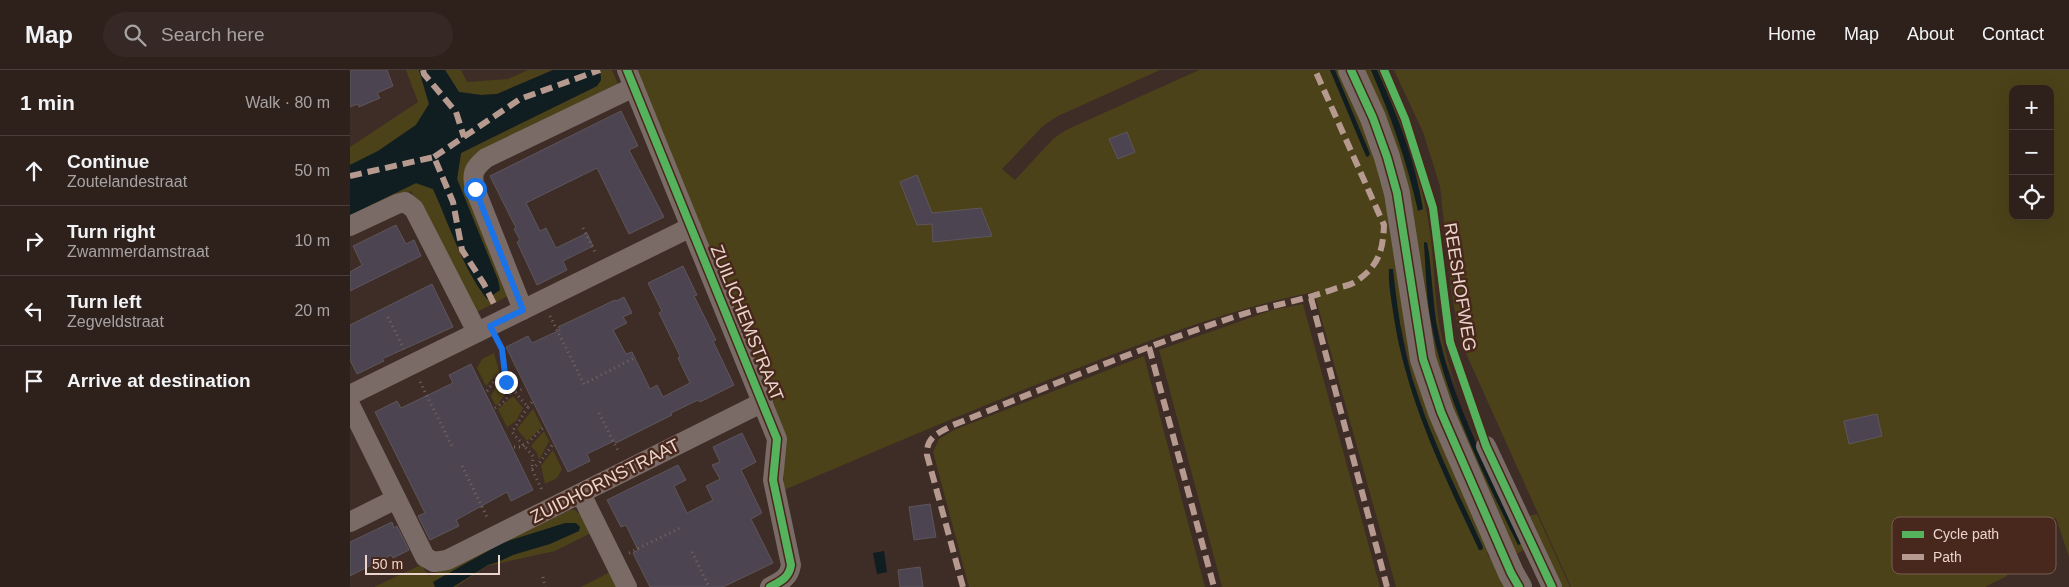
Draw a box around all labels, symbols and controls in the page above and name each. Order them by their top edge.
search box [103,12,453,57]
text: Map [25,21,73,48]
icon: search [121,21,149,49]
text: Search here [161,24,265,45]
text: Home [1768,24,1816,44]
text: Map [1844,24,1879,44]
text: About [1907,24,1954,44]
text: Contact [1982,24,2044,44]
map controls [2009,85,2054,220]
button: + [2009,85,2054,130]
text: 1 min [20,91,75,114]
text: Walk · 80 m [245,94,330,111]
button: − [2009,130,2054,175]
text: Continue [67,151,149,172]
icon: ahead [20,157,48,185]
text: 50 m [294,162,330,179]
text: Zoutelandestraat [67,173,187,190]
button: locate [2009,175,2054,220]
route start [464,178,487,201]
text: Turn right [67,221,155,242]
street label: REESHOFWEG [1440,221,1480,353]
icon: right [20,227,48,255]
text: 10 m [294,232,330,249]
street label: ZUILICHEMSTRAAT [707,242,787,404]
text: Zwammerdamstraat [67,243,209,260]
text: Turn left [67,291,142,312]
icon: left [20,297,48,325]
text: 20 m [294,302,330,319]
text: Zegveldstraat [67,313,164,330]
icon: arrive [20,367,48,395]
text: Arrive at destination [67,370,251,391]
route end [495,371,518,394]
street label: ZUIDHORNSTRAAT [527,435,683,527]
legend [1892,517,2056,574]
text: Cycle path [1933,526,1999,542]
text: Path [1933,549,1962,565]
scale bar [365,552,500,575]
text: 50 m [372,556,403,572]

